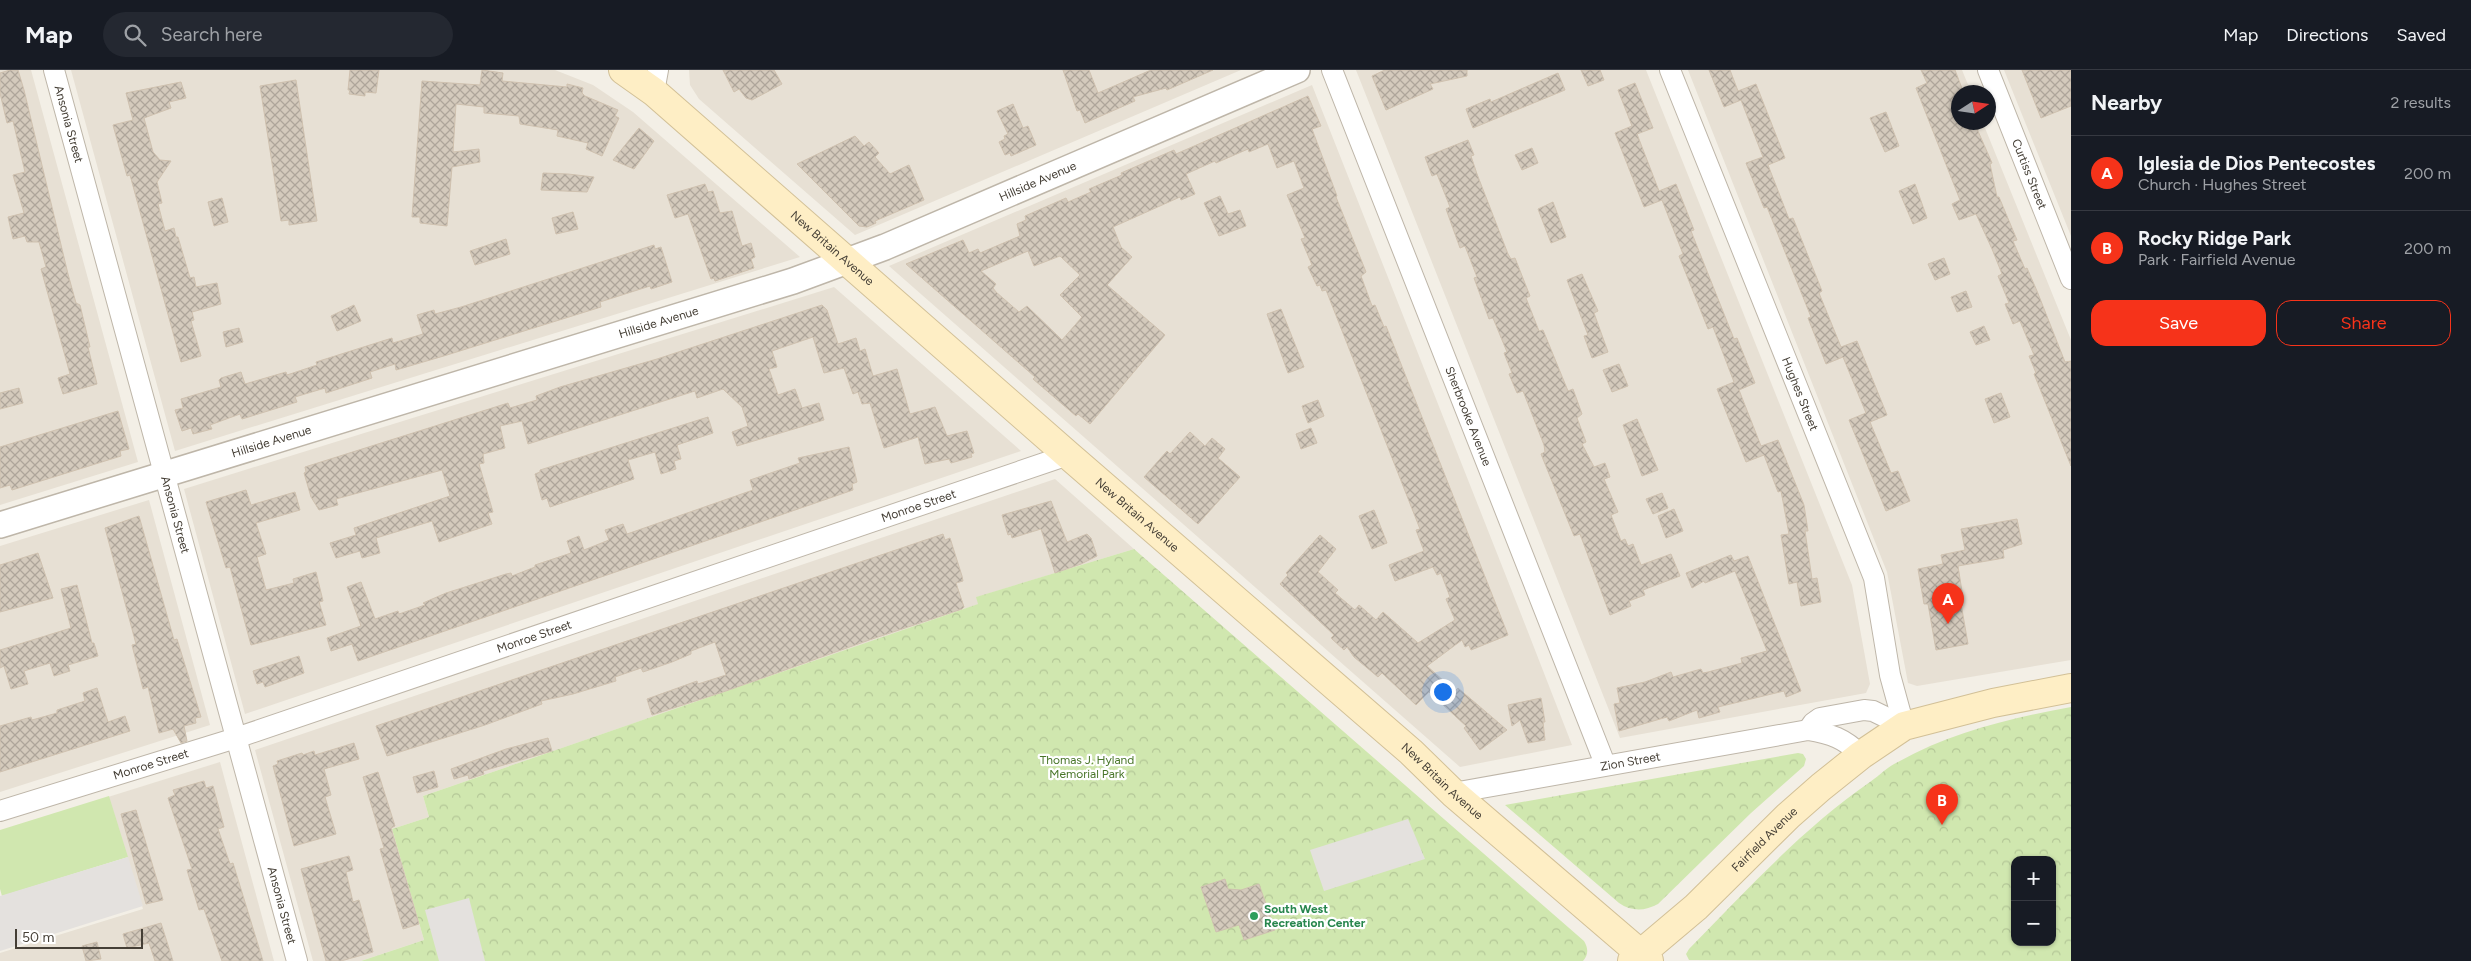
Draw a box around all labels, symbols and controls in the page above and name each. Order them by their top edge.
search box [103,12,453,57]
text: Map [25,20,73,49]
icon: search [121,21,149,49]
text: Search here [161,23,262,46]
text: Map [2223,24,2258,46]
text: Directions [2286,24,2368,46]
text: Saved [2396,24,2446,46]
street label: Ansonia Street [52,84,86,165]
north arrow [1951,85,1996,130]
text: Nearby [2091,90,2162,115]
text: 2 results [2391,93,2451,112]
street label: Curtiss Street [2009,137,2050,212]
text: Iglesia de Dios Pentecostes [2138,152,2375,175]
street label: Hillside Avenue [997,158,1079,204]
text: A [2101,164,2113,183]
text: 200 m [2404,164,2451,183]
text: Church · Hughes Street [2138,175,2307,194]
street label: New Britain Avenue [788,208,877,289]
text: Rocky Ridge Park [2138,227,2291,250]
text: B [2102,239,2112,258]
text: 200 m [2404,239,2451,258]
text: Park · Fairfield Avenue [2138,250,2296,269]
button: Save [2091,300,2266,346]
button: Share [2276,300,2451,346]
street label: Hillside Avenue [617,303,701,341]
street label: Hughes Street [1779,355,1821,433]
street label: Sherbrooke Avenue [1442,364,1494,468]
street label: Hillside Avenue [230,423,313,460]
street label: Ansonia Street [158,474,193,555]
street label: New Britain Avenue [1092,475,1182,555]
street label: Monroe Street [879,486,958,525]
pin: A [1932,583,1964,624]
street label: Monroe Street [495,617,574,656]
your location [1430,679,1456,705]
street label: New Britain Avenue [1399,740,1486,823]
street label: Monroe Street [112,746,191,783]
street label: Zion Street [1599,749,1662,774]
park label: Thomas J. Hyland Memorial Park [1040,753,1134,781]
pin: B [1926,784,1958,825]
street label: Fairfield Avenue [1729,804,1801,875]
map controls [2011,856,2056,946]
button: + [2011,856,2056,901]
street label: Ansonia Street [265,865,299,946]
button: − [2011,901,2056,946]
place label: South West Recreation Center [1264,902,1366,930]
marker: South West Recreation Center [1248,910,1260,922]
scale bar [15,926,142,949]
text: 50 m [22,929,54,946]

